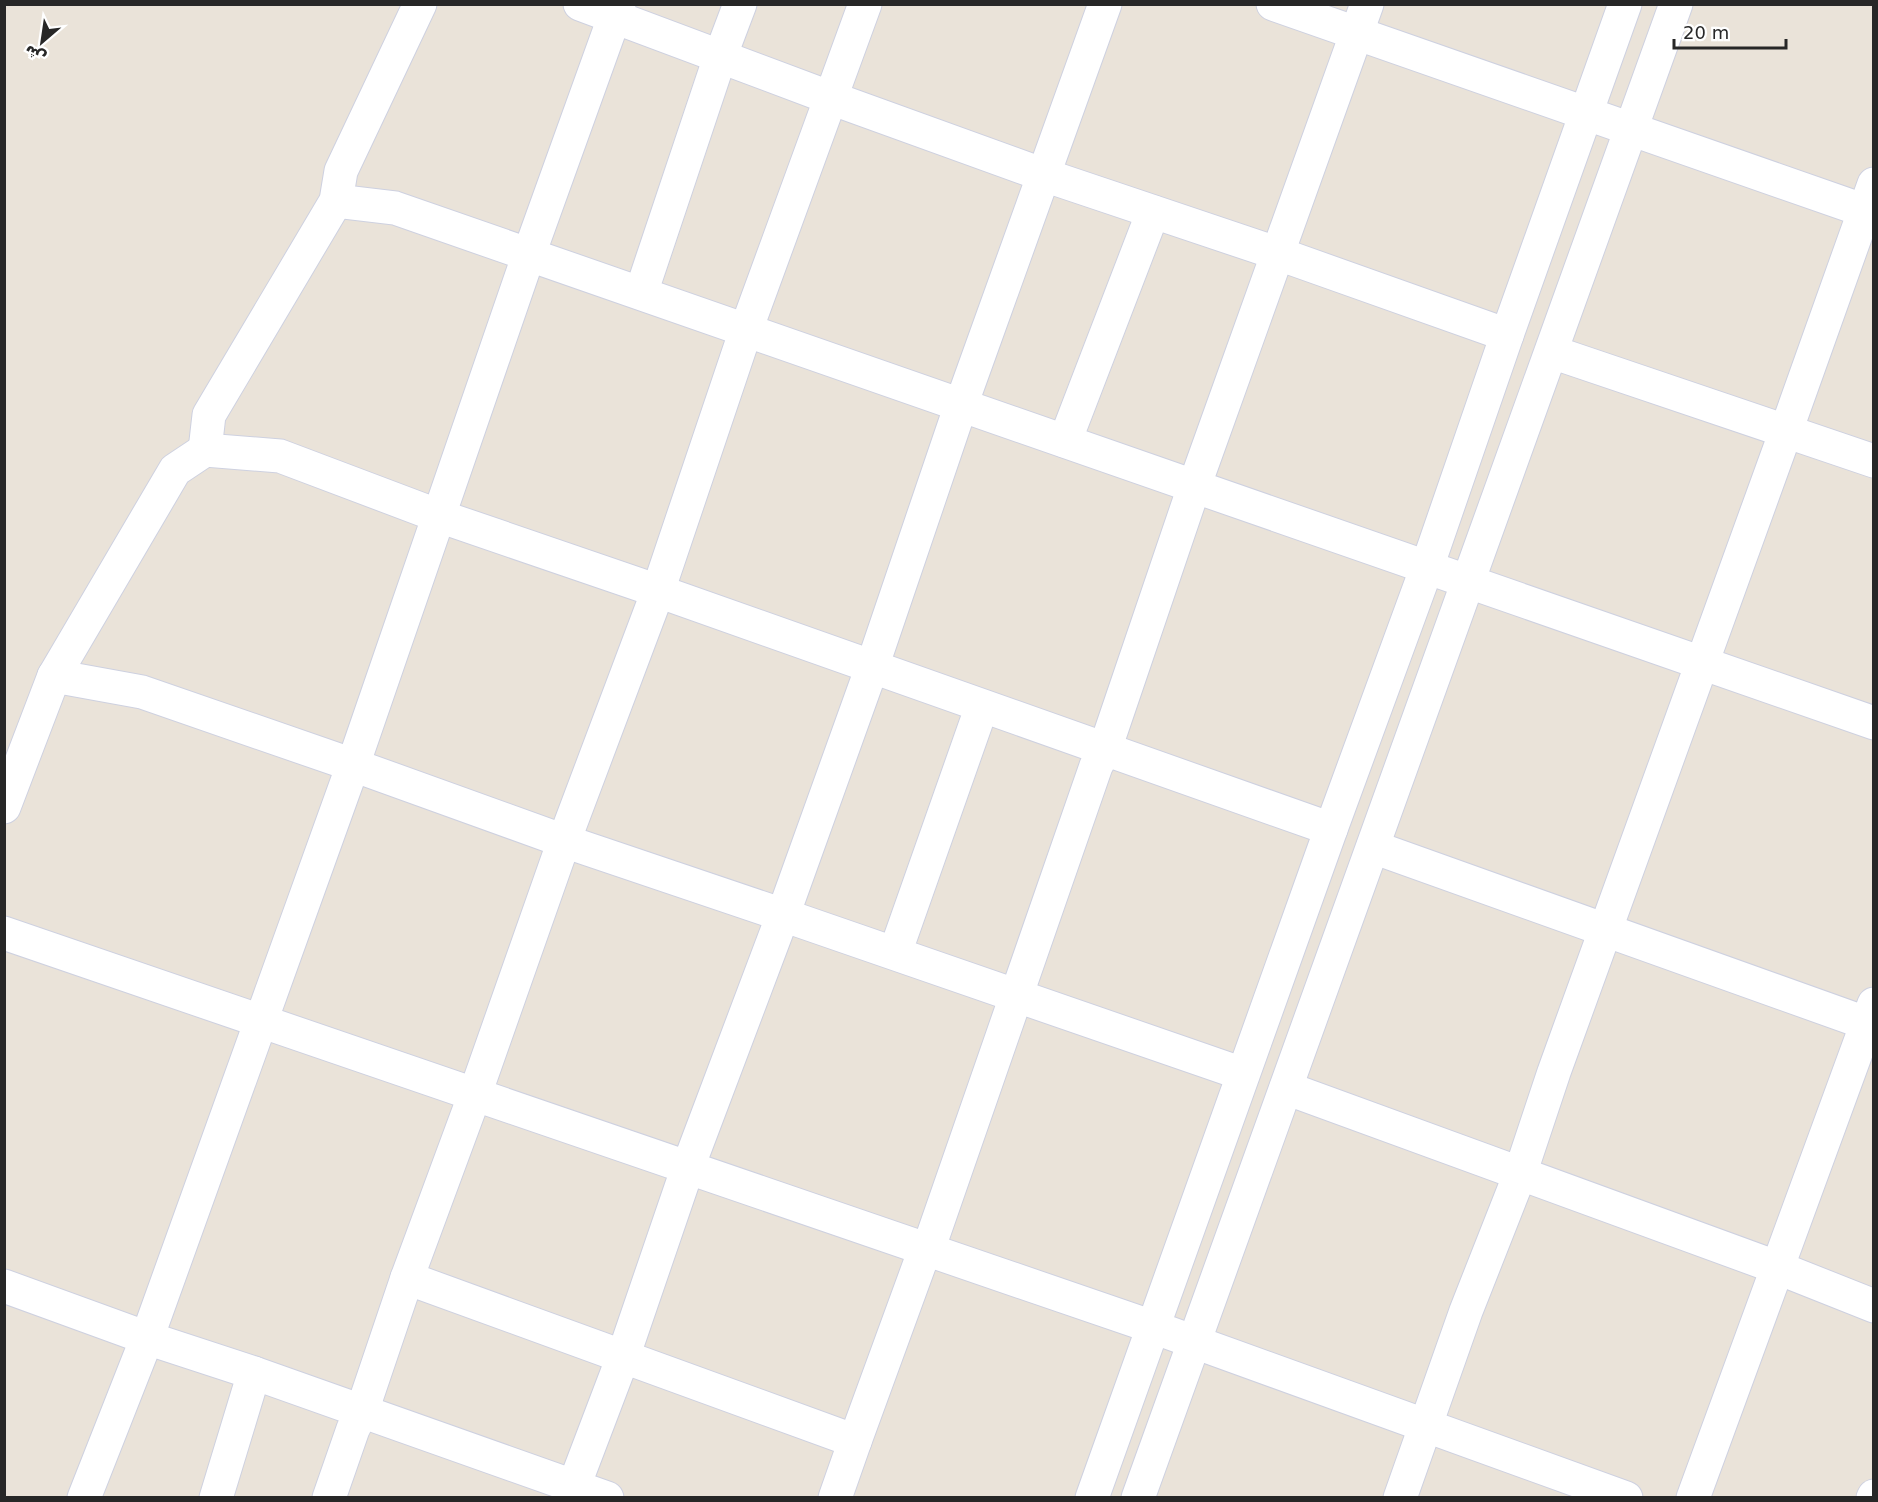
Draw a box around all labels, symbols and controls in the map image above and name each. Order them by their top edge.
north arrow [12,12,72,72]
scale bar [1674,12,1786,50]
text: 20 m [1683,22,1729,43]
text: ش [21,41,49,68]

